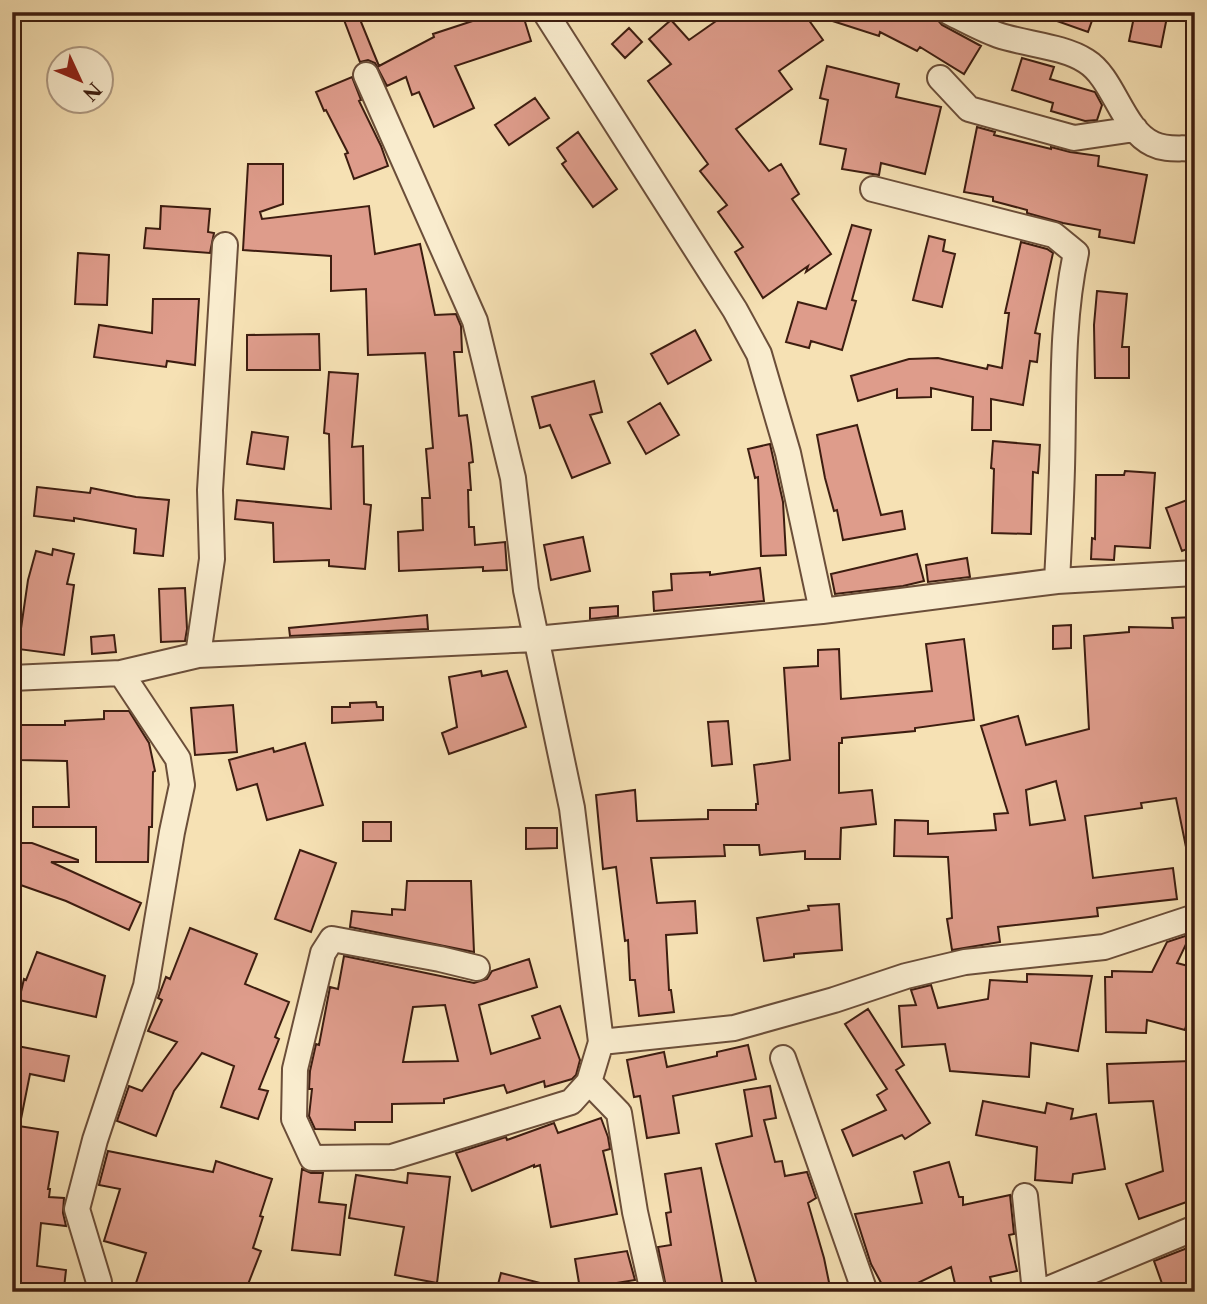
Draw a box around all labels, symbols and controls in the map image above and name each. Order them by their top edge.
north arrow [46,46,116,116]
text: N [78,78,106,105]

